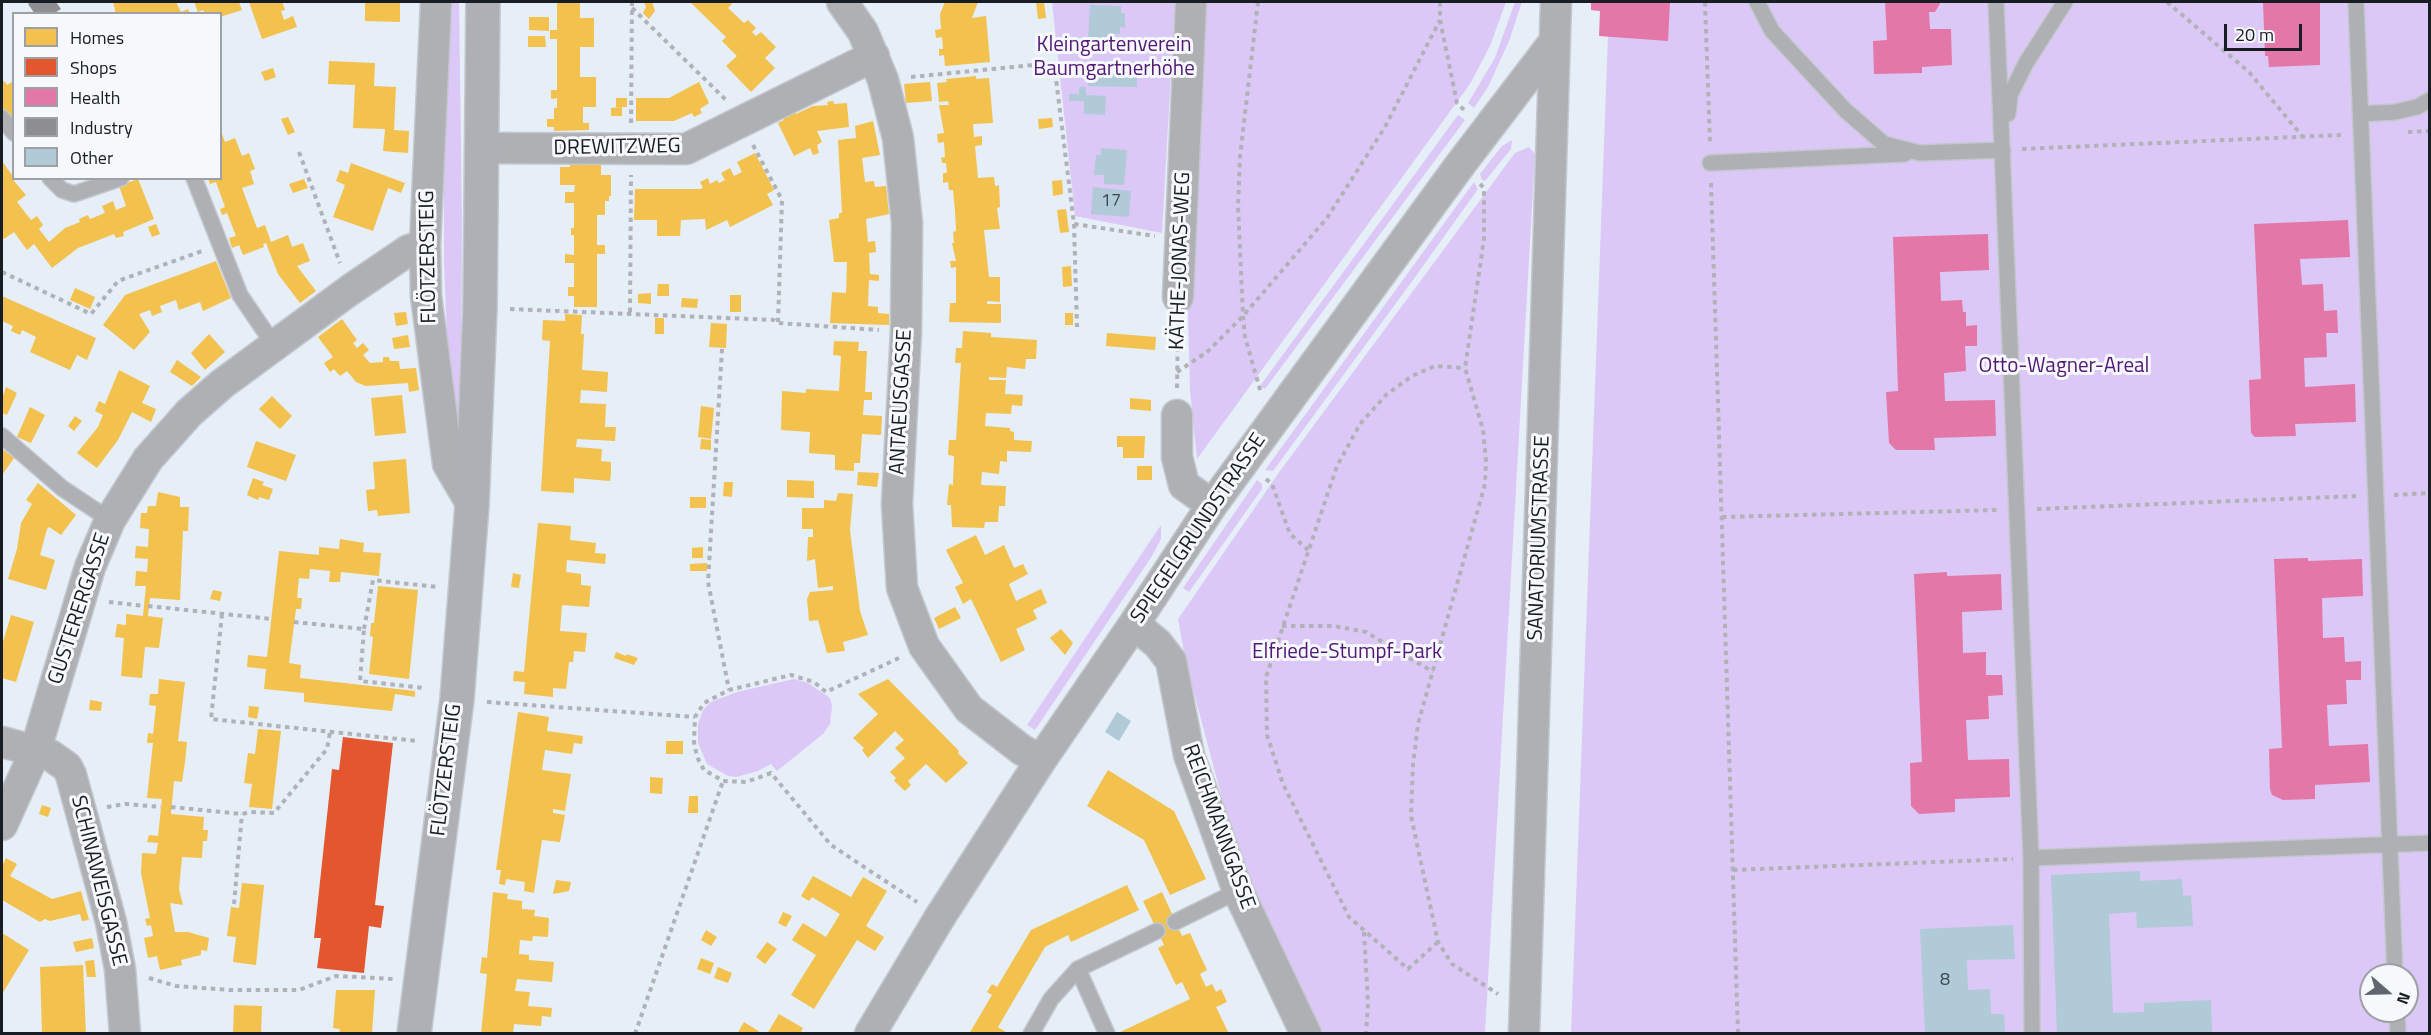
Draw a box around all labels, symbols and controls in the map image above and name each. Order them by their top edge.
legend [12,12,222,180]
scale bar [2227,12,2305,50]
text: 20 m [2235,21,2274,48]
text: Homes [70,24,124,51]
park label: Kleingartenverein Baumgartnerhöhe [1033,33,1195,83]
text: Shops [70,54,117,81]
text: Health [70,84,120,111]
text: Industry [70,114,133,141]
street label: DREWITZWEG [553,134,681,162]
text: Other [70,144,113,171]
street label: KÄTHE-JONAS-WEG [1165,172,1197,350]
street label: FLÖTZERSTEIG [415,190,443,324]
house number: 17 [1101,191,1121,213]
street label: ANTAEUSGASSE [886,329,918,475]
park label: Otto-Wagner-Areal [1979,354,2149,380]
street label: SPIEGELGRUNDSTRASSE [1126,429,1272,629]
street label: SANATORIUMSTRASSE [1524,435,1556,641]
street label: GUSTERERGASSE [44,530,116,688]
park label: Elfriede-Stumpf-Park [1252,640,1442,666]
street label: FLÖTZERSTEIG [426,702,468,838]
street label: REICHMANNGASSE [1176,741,1260,913]
street label: SCHINAWEISGASSE [65,793,131,969]
north arrow [2359,963,2419,1023]
house number: 8 [1940,970,1950,992]
text: N [2391,989,2417,1008]

